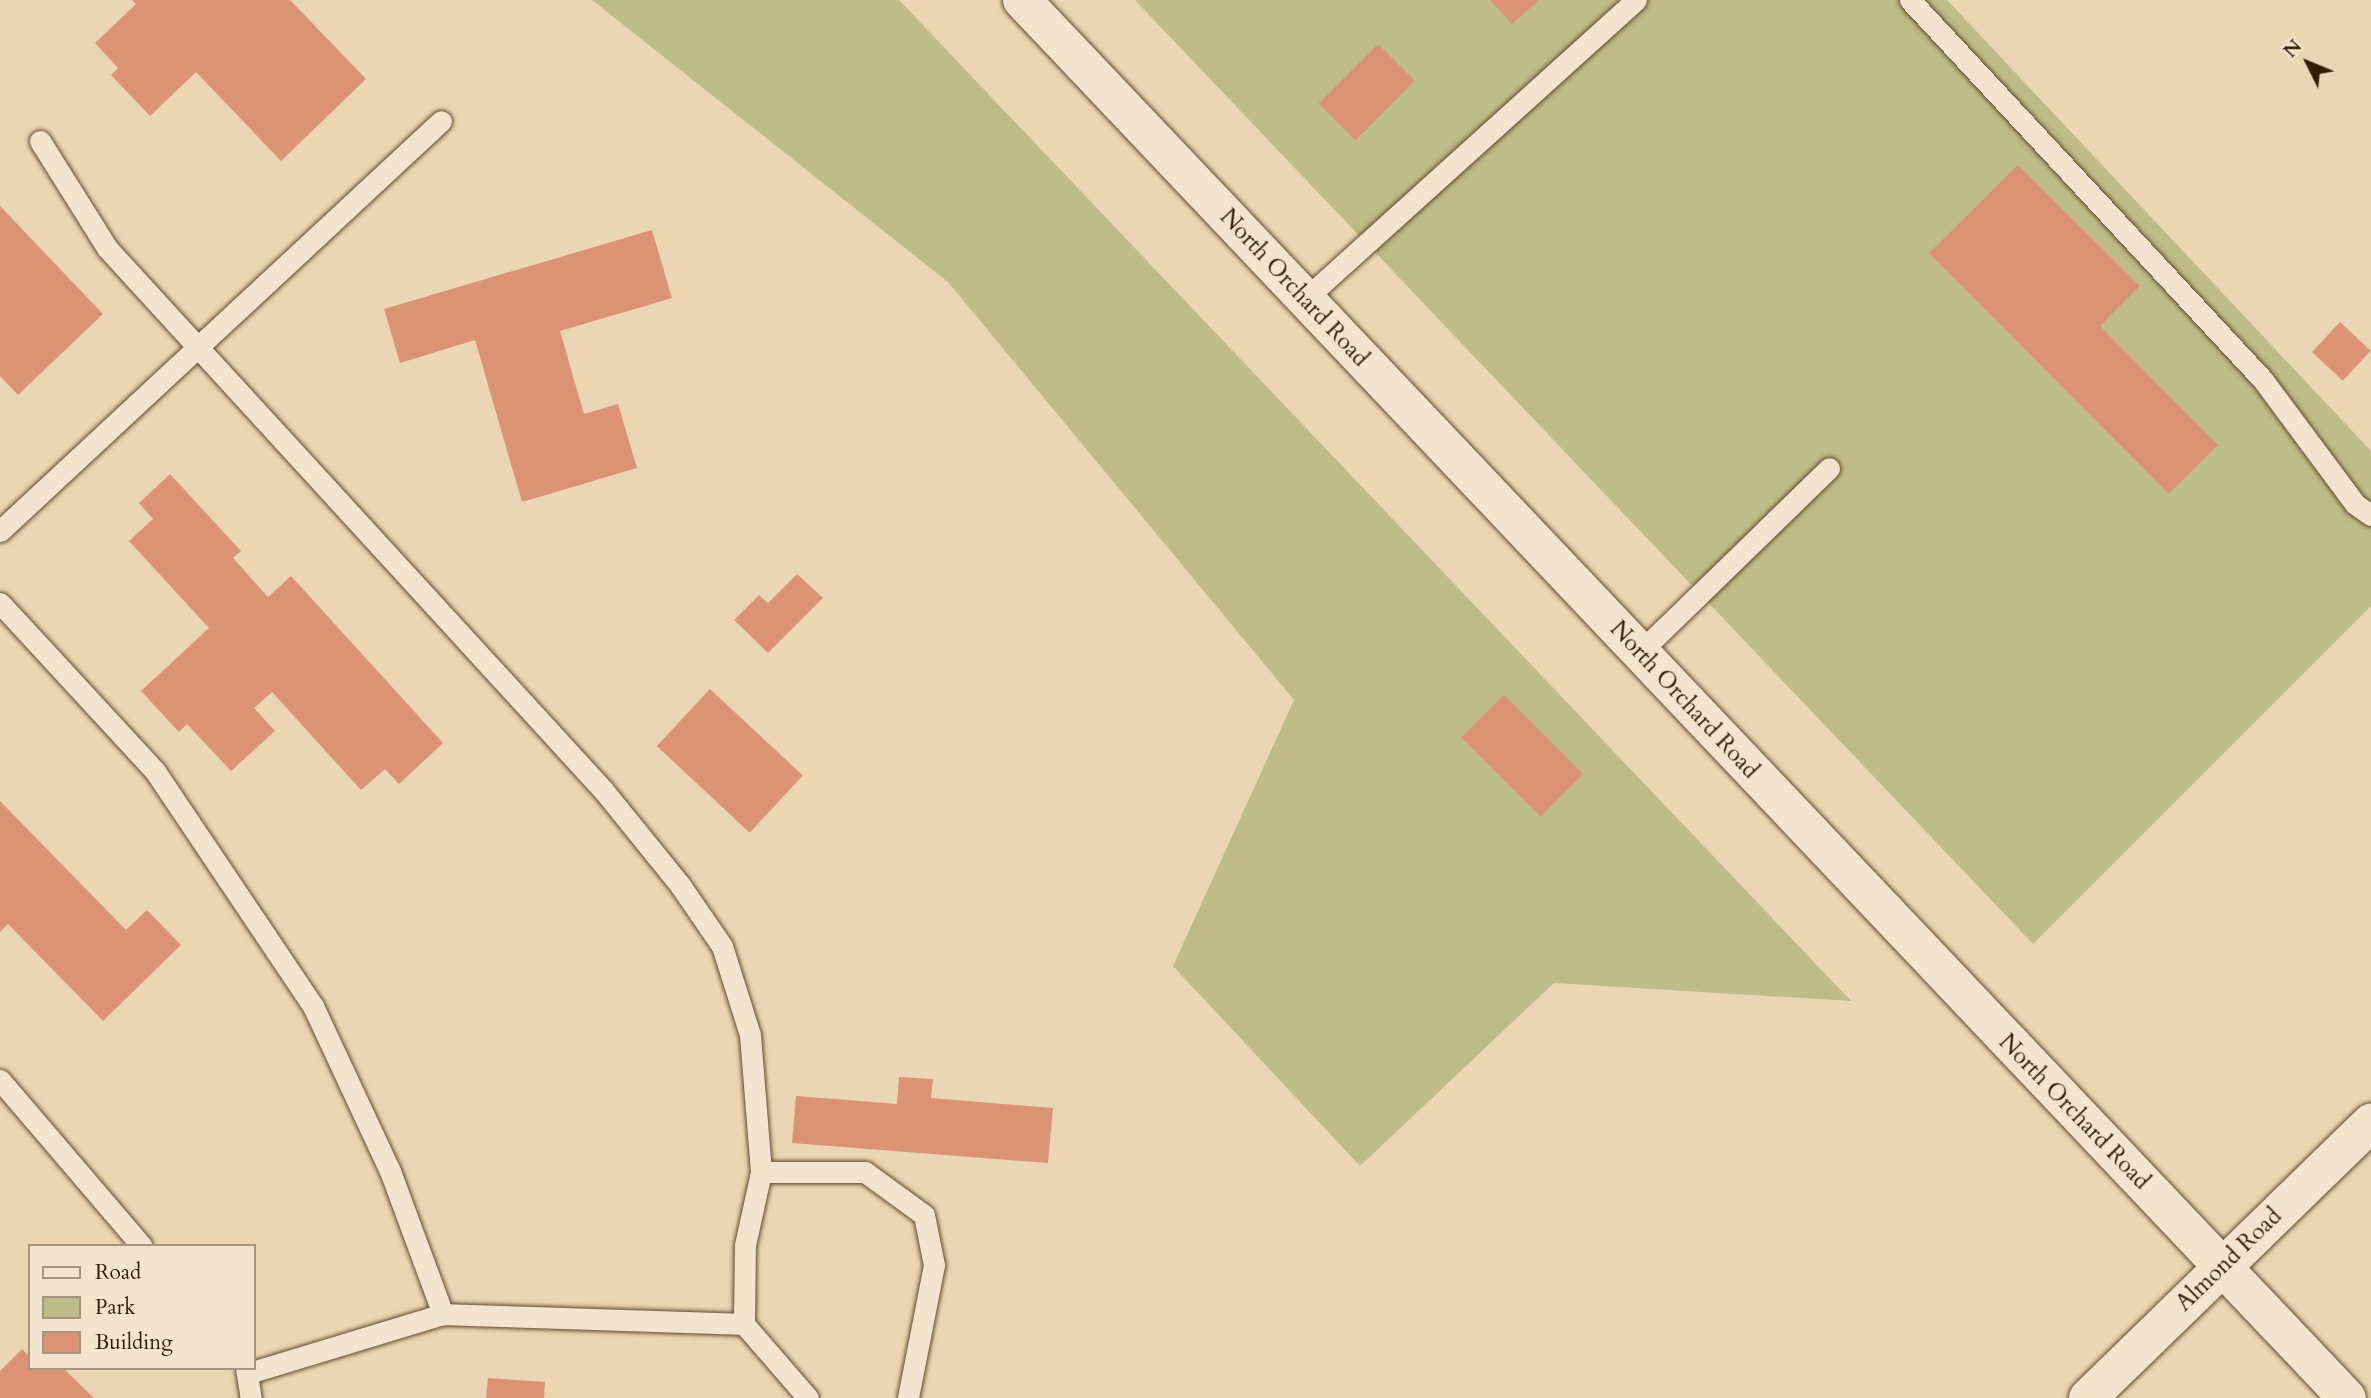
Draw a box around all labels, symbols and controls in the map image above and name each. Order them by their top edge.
north arrow [2273,28,2343,98]
text: N [2278,34,2308,64]
street label: North Orchard Road [1214,204,1374,372]
street label: North Orchard Road [1604,616,1764,784]
street label: North Orchard Road [1993,1029,2155,1195]
street label: Almond Road [2170,1203,2288,1317]
legend [28,1244,256,1370]
text: Road [95,1258,141,1287]
text: Park [95,1293,135,1322]
text: Building [95,1328,173,1357]

